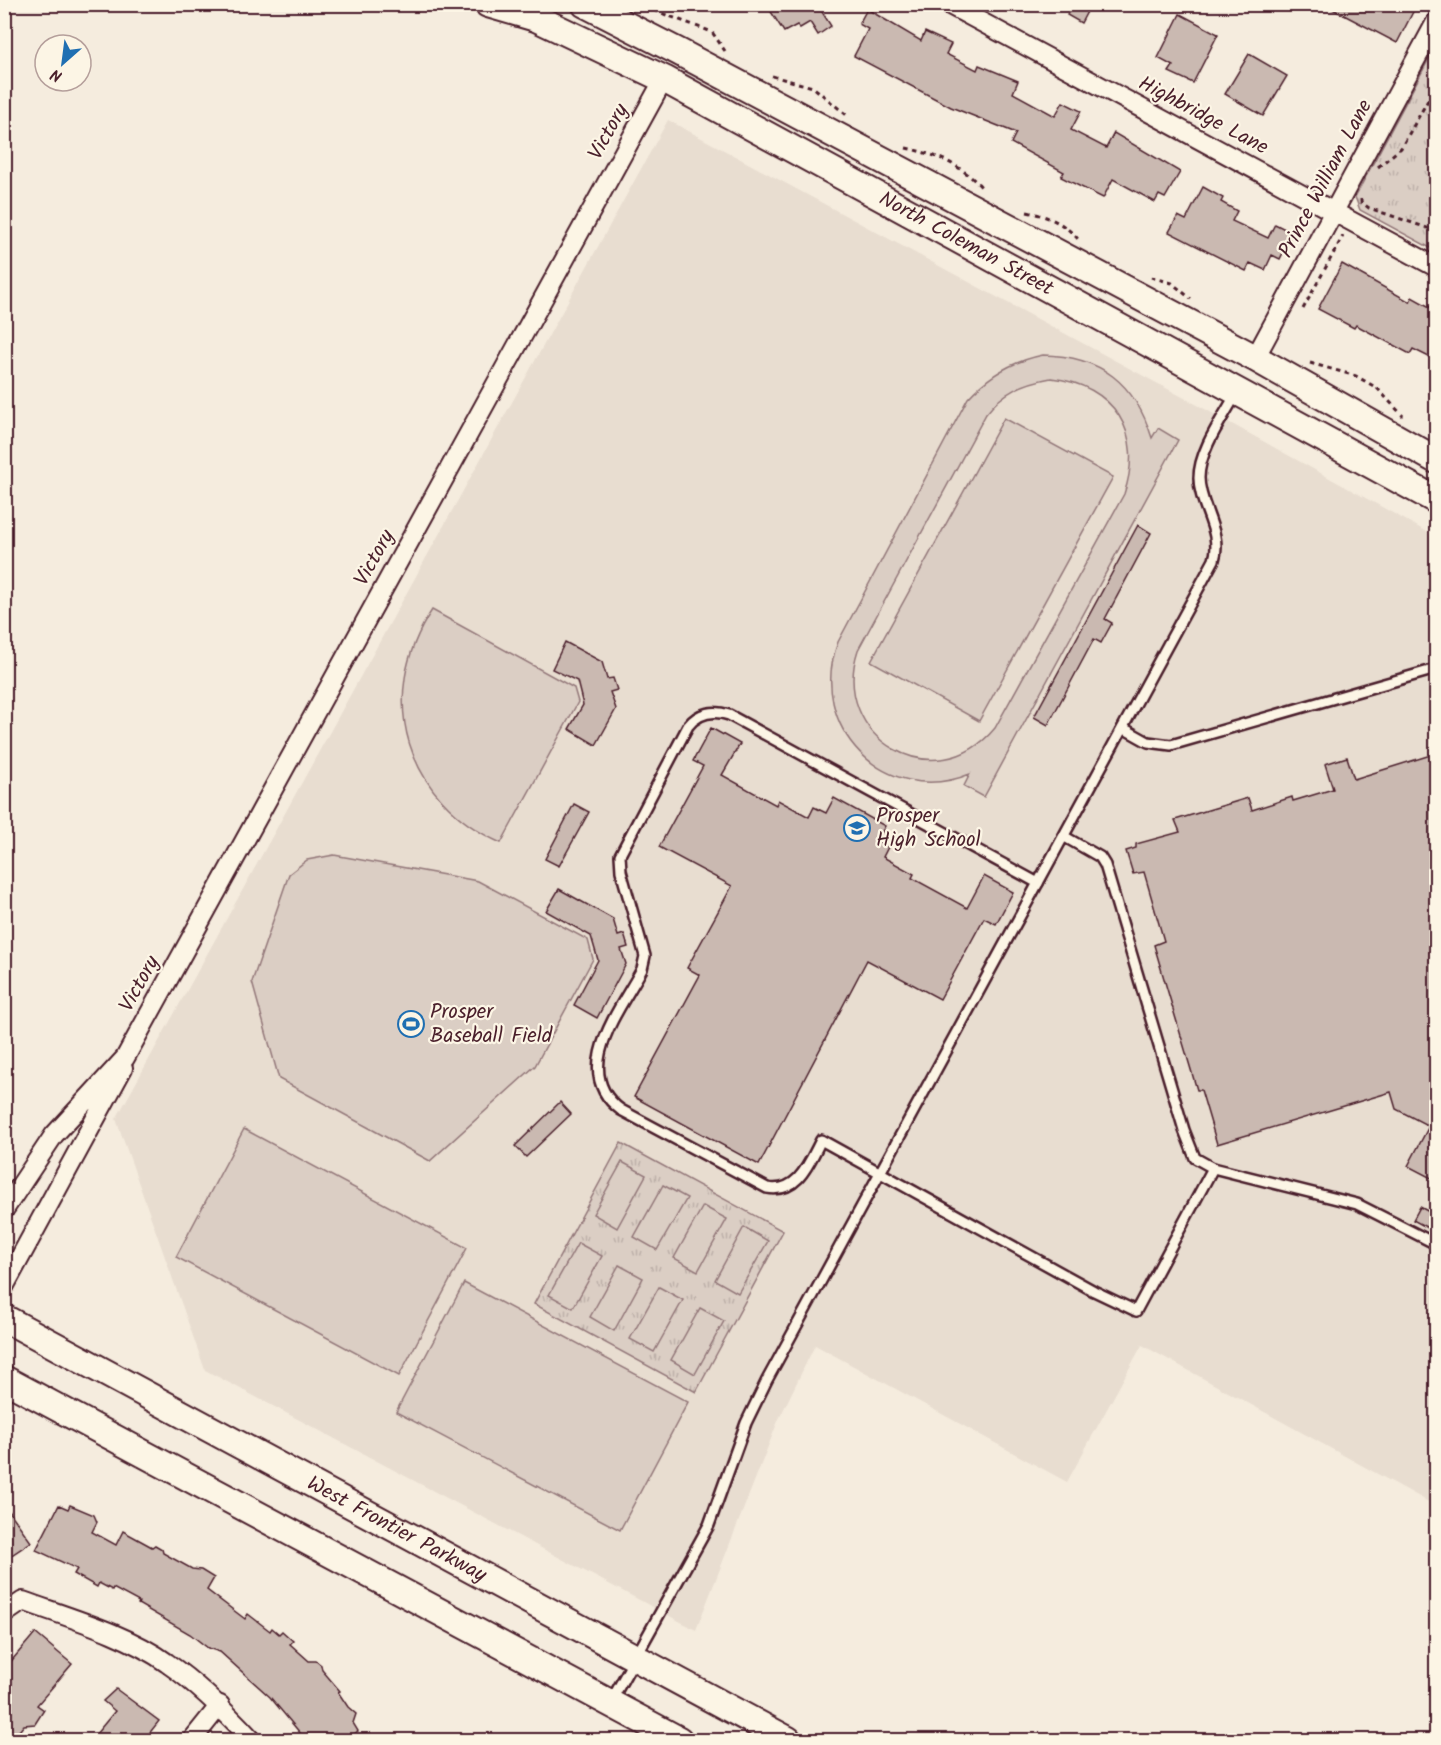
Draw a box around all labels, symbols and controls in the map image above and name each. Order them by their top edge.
north arrow [33,33,93,93]
text: N [46,62,67,88]
street label: Highbridge Lane [1132,68,1275,165]
street label: Prince William Lane [1270,93,1382,264]
street label: Victory [580,98,638,166]
street label: North Coleman Street [873,183,1060,305]
street label: Victory [346,524,404,592]
place label: Prosper High School [876,800,981,857]
school or university icon: Prosper High School [842,813,872,843]
street label: Victory [111,950,169,1018]
place label: Prosper Baseball Field [430,996,553,1053]
sports icon: Prosper Baseball Field [396,1009,426,1039]
street label: West Frontier Parkway [301,1467,493,1591]

